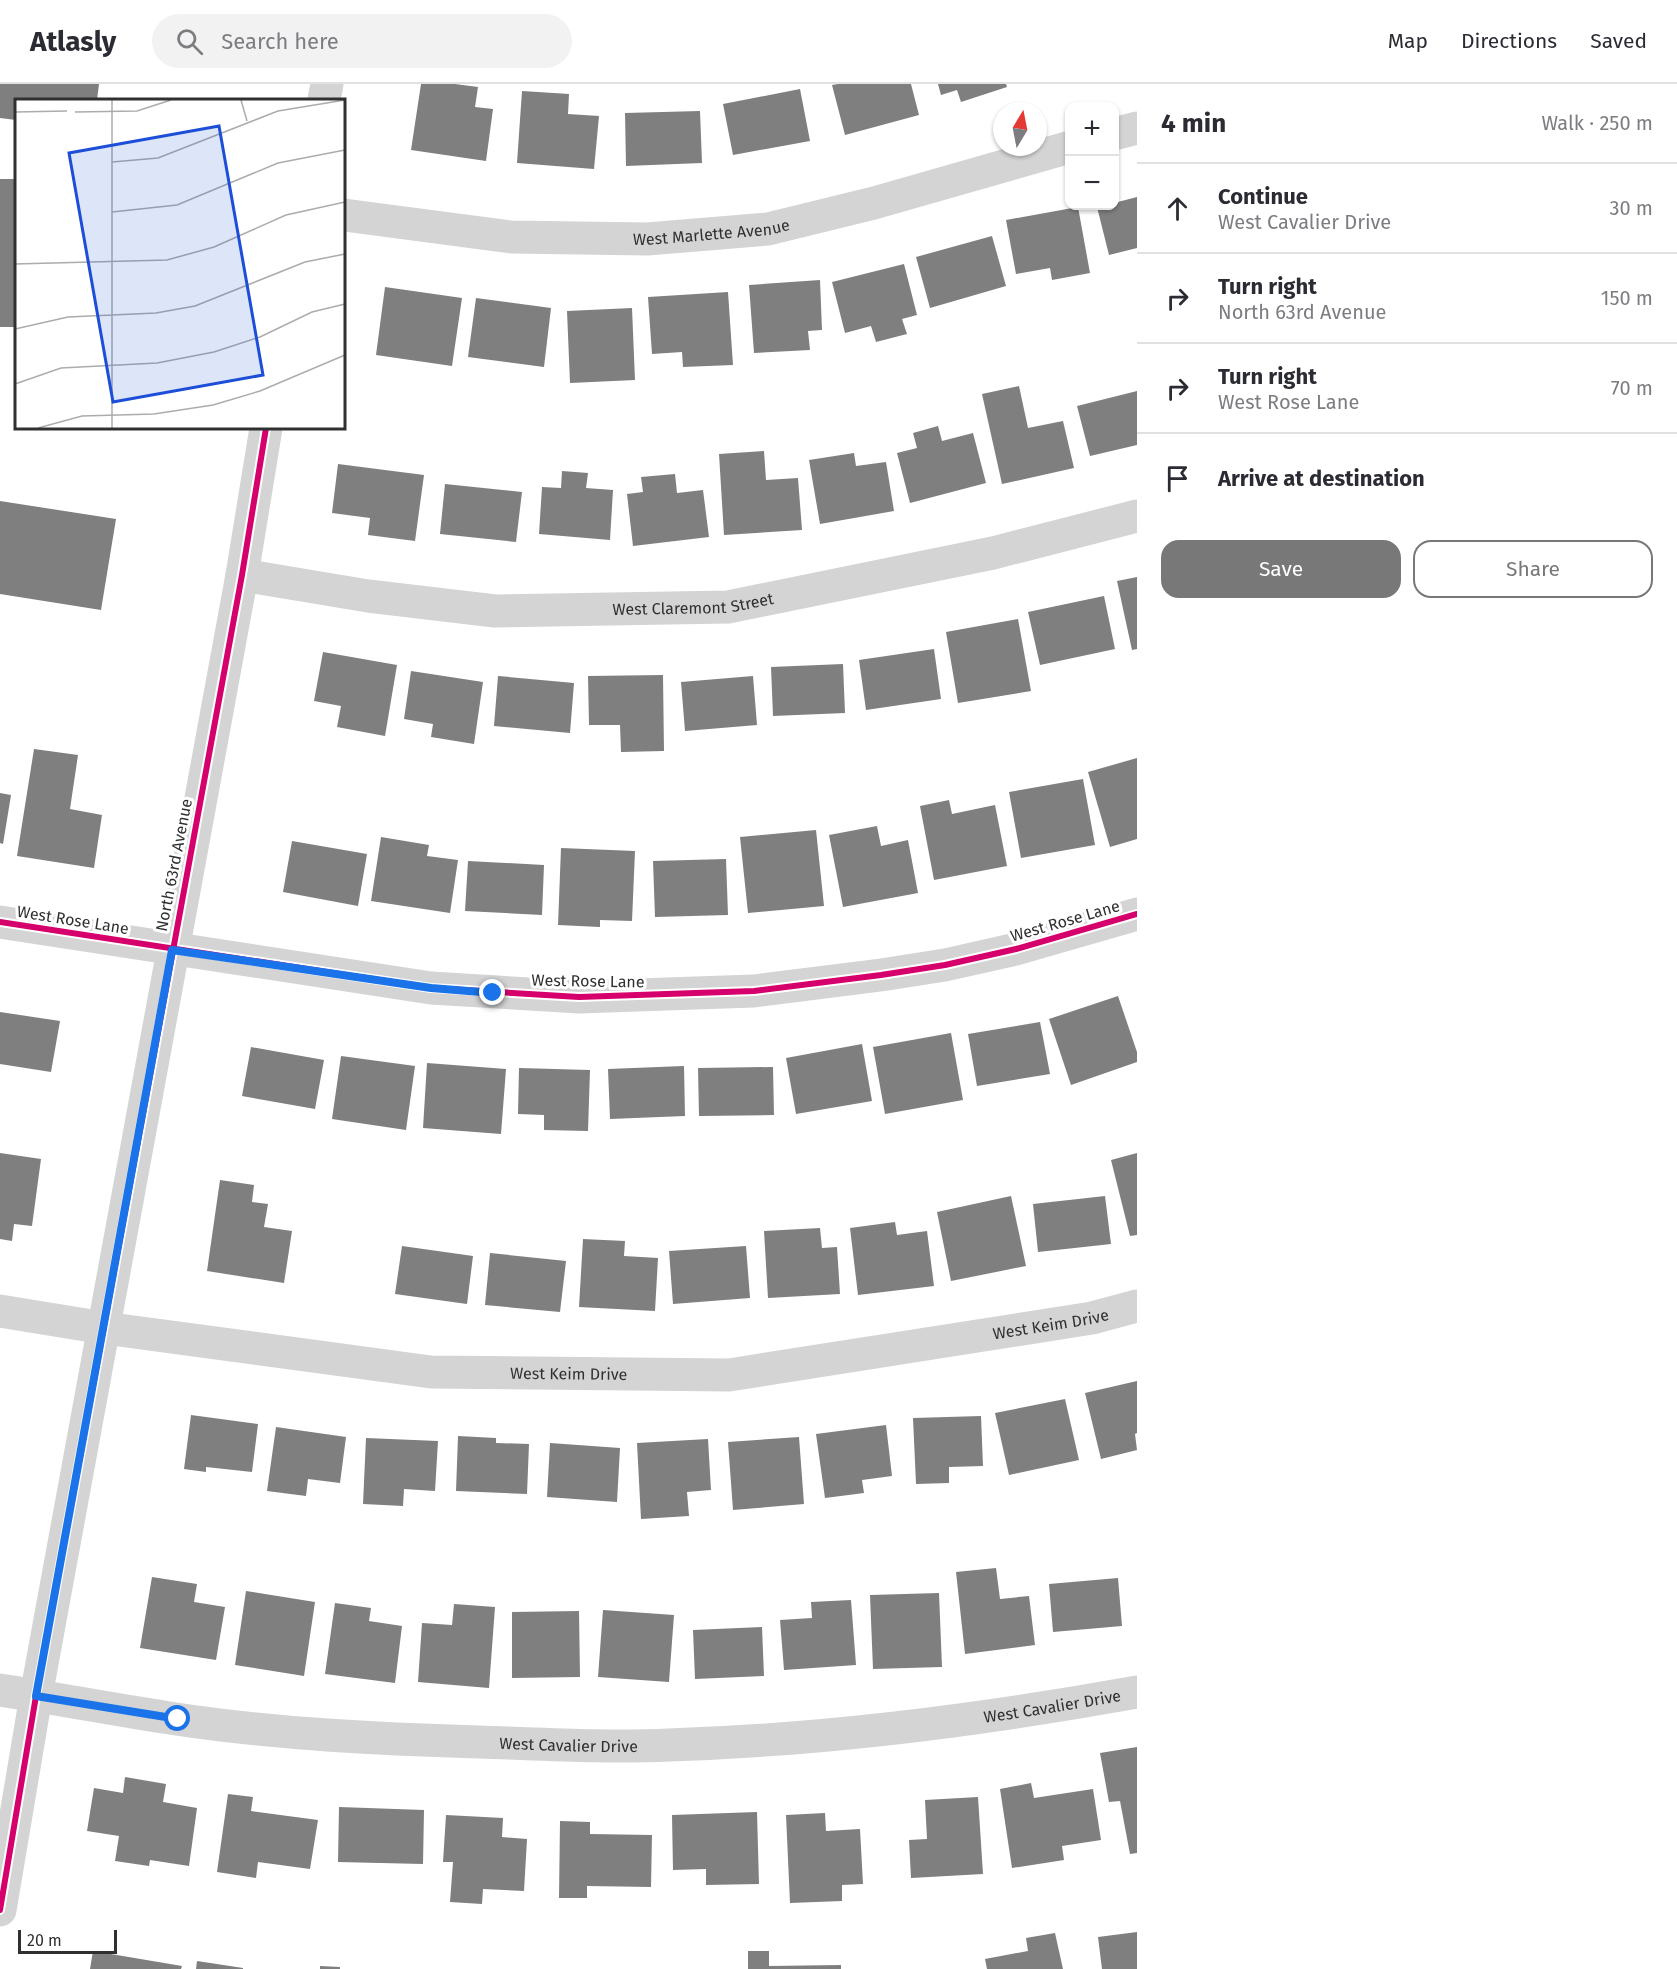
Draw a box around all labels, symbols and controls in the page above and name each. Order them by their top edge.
search box [152,14,572,68]
text: Atlasly [30,25,116,58]
icon: search [173,25,206,58]
text: Search here [221,28,339,55]
text: Map [1388,28,1428,54]
text: Directions [1461,28,1557,54]
text: Saved [1590,28,1647,54]
inset map [15,99,345,429]
north arrow [993,102,1047,156]
map controls [1065,102,1119,210]
button: + [1065,102,1119,156]
text: 4 min [1161,108,1226,139]
text: Walk · 250 m [1541,111,1653,135]
button: − [1065,156,1119,210]
text: Continue [1218,183,1308,210]
icon: ahead [1161,192,1194,225]
text: 30 m [1609,196,1653,220]
text: West Cavalier Drive [1218,210,1391,234]
street label: West Marlette Avenue [633,215,792,249]
text: Turn right [1218,273,1317,300]
icon: right [1161,282,1194,315]
text: 150 m [1601,286,1653,310]
text: North 63rd Avenue [1218,300,1387,324]
text: Turn right [1218,363,1317,390]
icon: right [1161,372,1194,405]
text: 70 m [1611,376,1653,400]
text: West Rose Lane [1218,390,1359,414]
icon: arrive [1161,462,1194,495]
text: Arrive at destination [1218,465,1425,492]
button: Save [1161,540,1401,598]
button: Share [1413,540,1653,598]
street label: West Claremont Street [612,588,775,618]
street label: North 63rd Avenue [152,797,196,933]
street label: West Rose Lane [1008,896,1122,946]
street label: West Rose Lane [16,902,130,938]
street label: West Rose Lane [531,971,645,991]
route end [479,979,505,1005]
street label: West Keim Drive [991,1304,1111,1343]
street label: West Keim Drive [510,1363,627,1383]
street label: West Cavalier Drive [982,1686,1122,1726]
route start [164,1705,190,1731]
street label: West Cavalier Drive [499,1733,638,1756]
scale bar [18,1927,117,1954]
text: 20 m [27,1931,62,1950]

